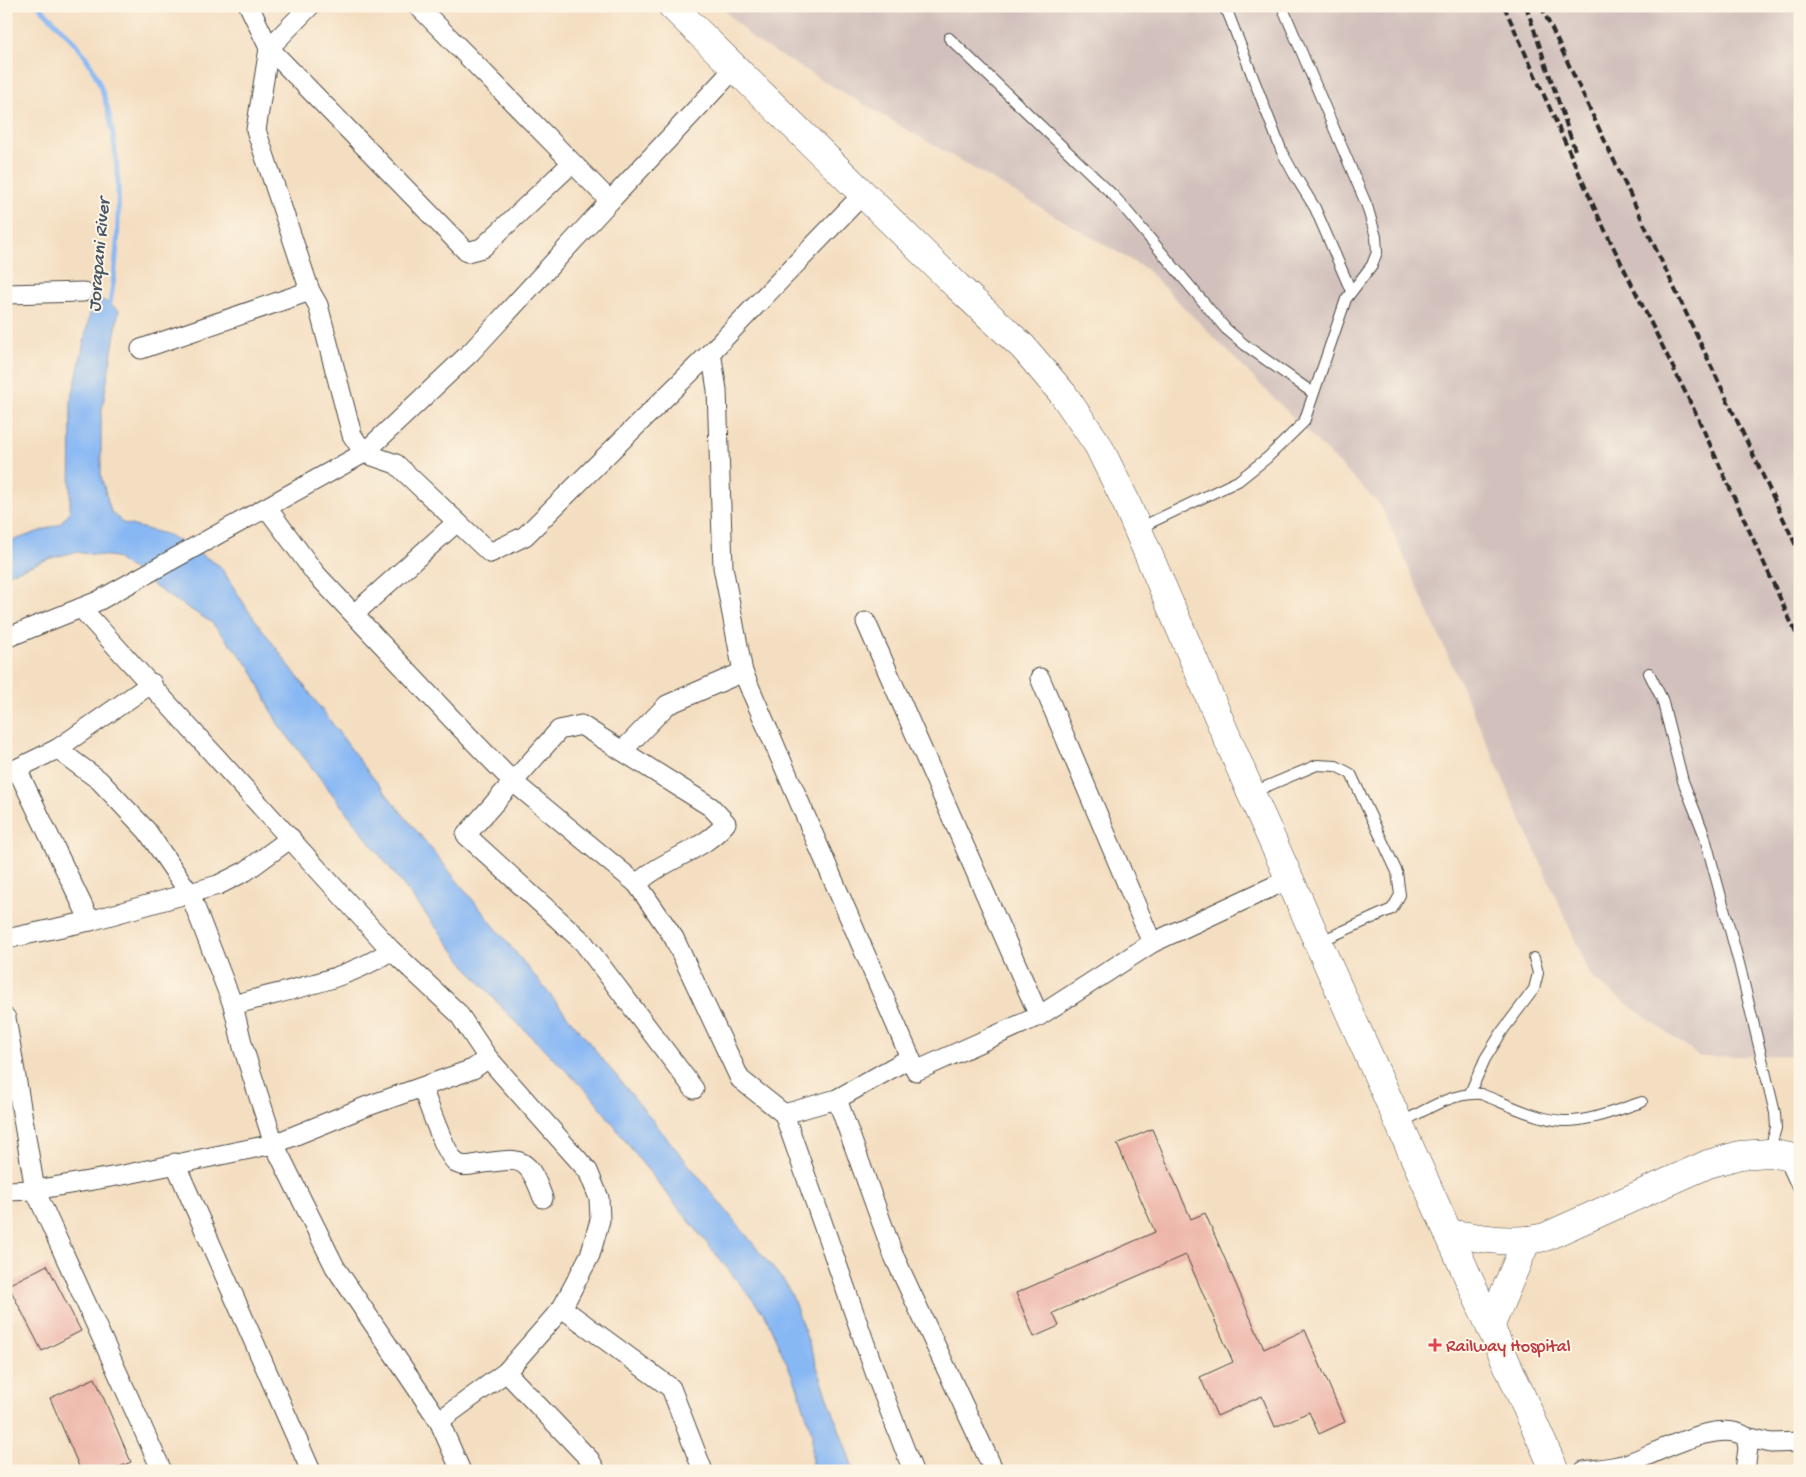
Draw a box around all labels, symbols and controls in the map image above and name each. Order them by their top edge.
water label: Jorapani River [84,193,117,313]
place label: Railway Hospital [1446,1337,1571,1358]
marker: Railway Hospital [1428,1338,1442,1352]

